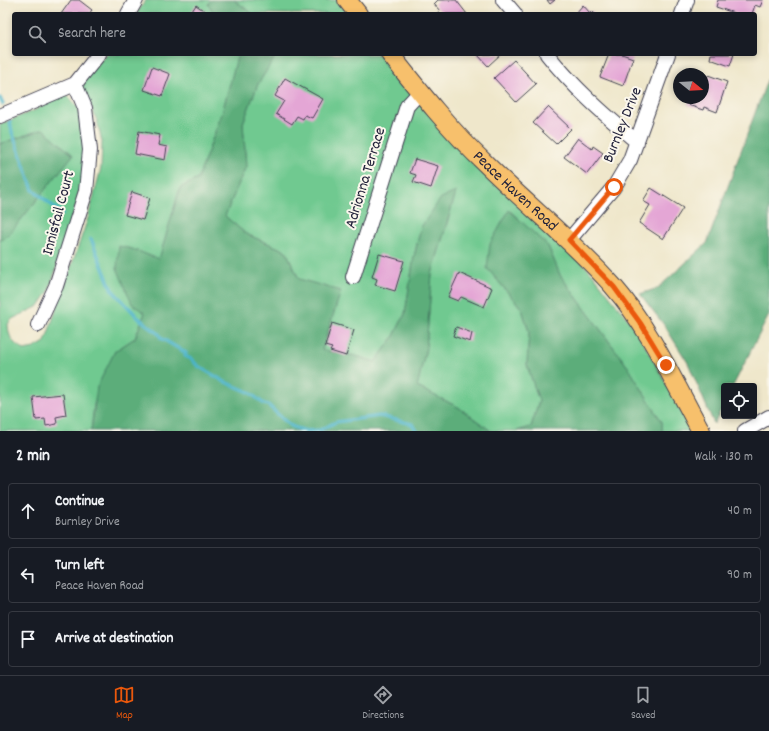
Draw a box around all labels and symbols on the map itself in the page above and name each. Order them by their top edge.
north arrow [673,68,709,104]
street label: Burnley Drive [597,84,649,166]
street label: Adrionna Terrace [340,125,392,231]
street label: Peace Haven Road [467,145,563,237]
street label: Innisfail Court [37,168,81,258]
route start [605,178,623,196]
route end [657,356,675,374]

